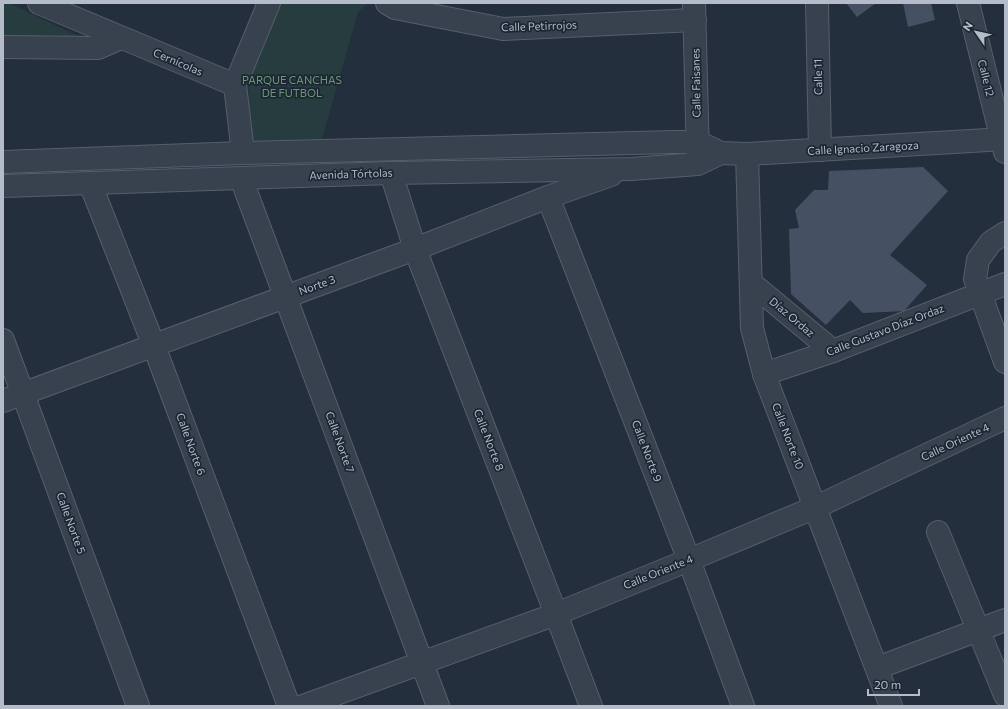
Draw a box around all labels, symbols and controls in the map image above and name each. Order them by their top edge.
north arrow [956,12,996,52]
street label: Calle Petirrojos [501,18,577,33]
text: N [960,19,975,33]
street label: Cernícolas [152,45,205,78]
street label: Calle Faisanes [688,48,703,118]
street label: Calle 12 [976,58,997,98]
street label: Calle 11 [811,59,824,95]
park label: PARQUE CANCHAS DE FUTBOL [242,73,342,99]
street label: Calle Ignacio Zaragoza [807,138,919,157]
street label: Avenida Tórtolas [309,166,393,181]
street label: Norte 3 [297,272,337,297]
street label: Díaz Ordaz [767,294,818,340]
street label: Calle Gustavo Díaz Ordaz [824,301,946,358]
street label: Calle Norte 10 [770,401,807,471]
street label: Calle Norte 8 [472,407,507,473]
street label: Calle Norte 7 [323,409,358,474]
street label: Calle Norte 6 [174,411,209,477]
street label: Calle Norte 9 [630,418,665,484]
street label: Calle Oriente 4 [918,420,991,463]
street label: Calle Norte 5 [54,490,89,555]
street label: Calle Oriente 4 [621,551,695,591]
scale bar [868,671,919,697]
text: 20 m [874,677,901,691]

